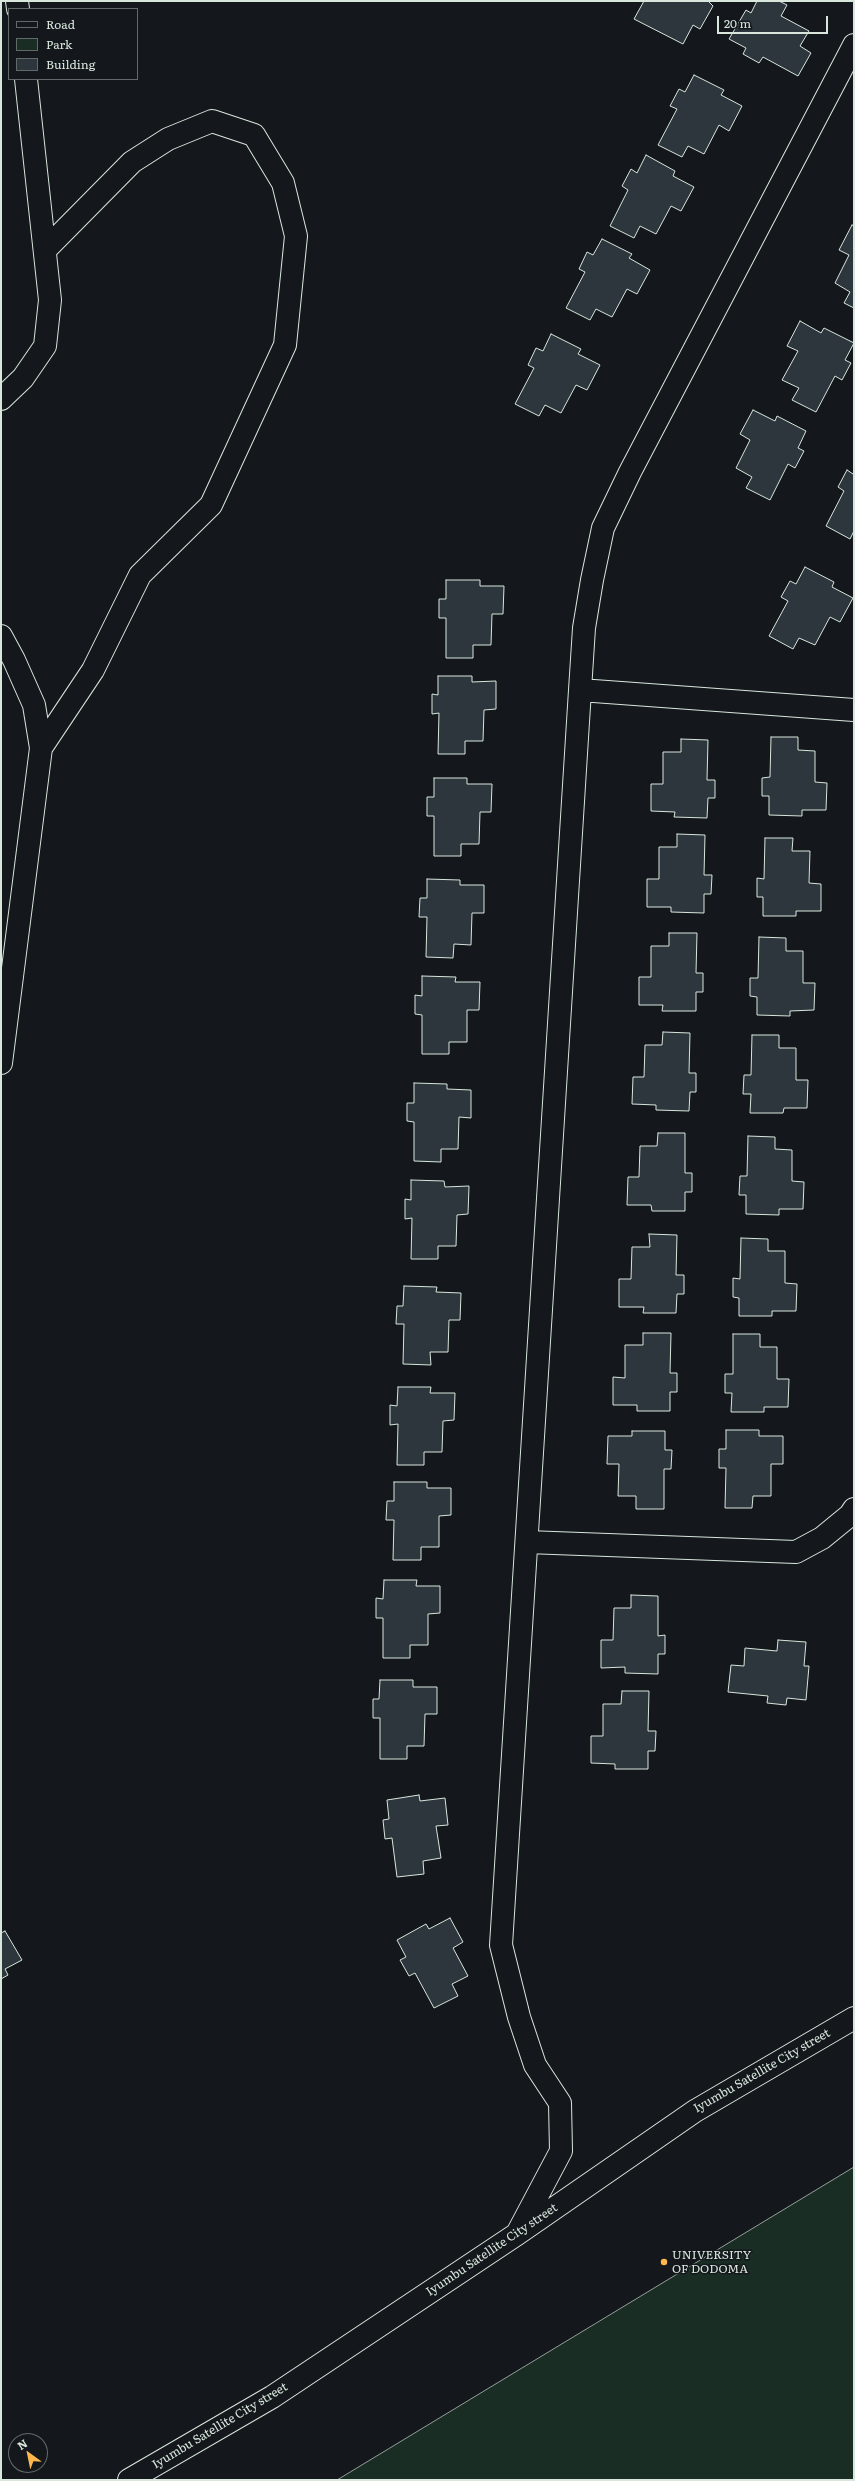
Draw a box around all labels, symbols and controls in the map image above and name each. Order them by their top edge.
legend [8,8,138,80]
scale bar [719,8,830,34]
text: 20 m [724,14,751,32]
text: Road [46,15,75,33]
text: Park [46,35,72,53]
text: Building [46,55,95,73]
street label: Iyumbu Satellite City street [691,2026,833,2116]
street label: Iyumbu Satellite City street [424,2201,560,2299]
place label: UNIVERSITY OF DODOMA [672,2248,751,2276]
marker: UNIVERSITY OF DODOMA [659,2257,669,2267]
street label: Iyumbu Satellite City street [150,2380,290,2472]
north arrow [8,2433,48,2473]
text: N [14,2435,30,2453]

